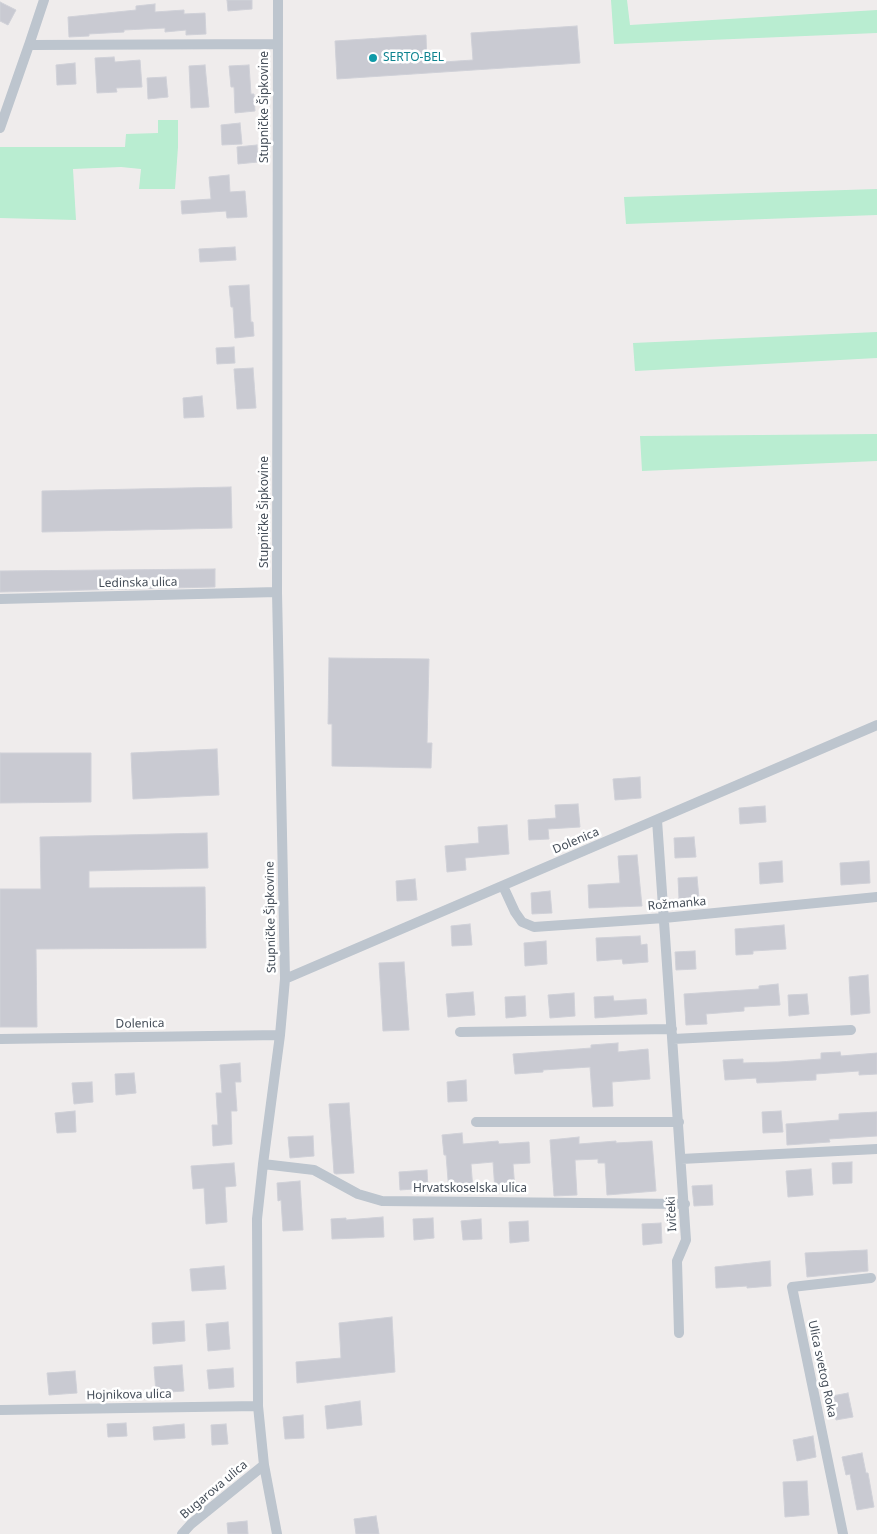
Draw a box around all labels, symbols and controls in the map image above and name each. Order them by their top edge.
street label: Stupničke Šipkovine [258,51,272,163]
place label: SERTO-BEL [383,51,444,65]
marker: SERTO-BEL [367,52,379,64]
street label: Stupničke Šipkovine [258,456,272,568]
street label: Ledinska ulica [98,575,178,591]
street label: Dolenica [551,825,601,857]
street label: Stupničke Šipkovine [263,861,279,973]
street label: Rožmanka [647,894,707,914]
street label: Dolenica [115,1016,165,1032]
street label: Hrvatskoselska ulica [413,1182,527,1196]
street label: Ivičeki [664,1196,680,1232]
street label: Ulica svetog Roka [805,1319,839,1419]
street label: Hojnikova ulica [86,1387,172,1403]
street label: Bugarova ulica [178,1458,250,1522]

